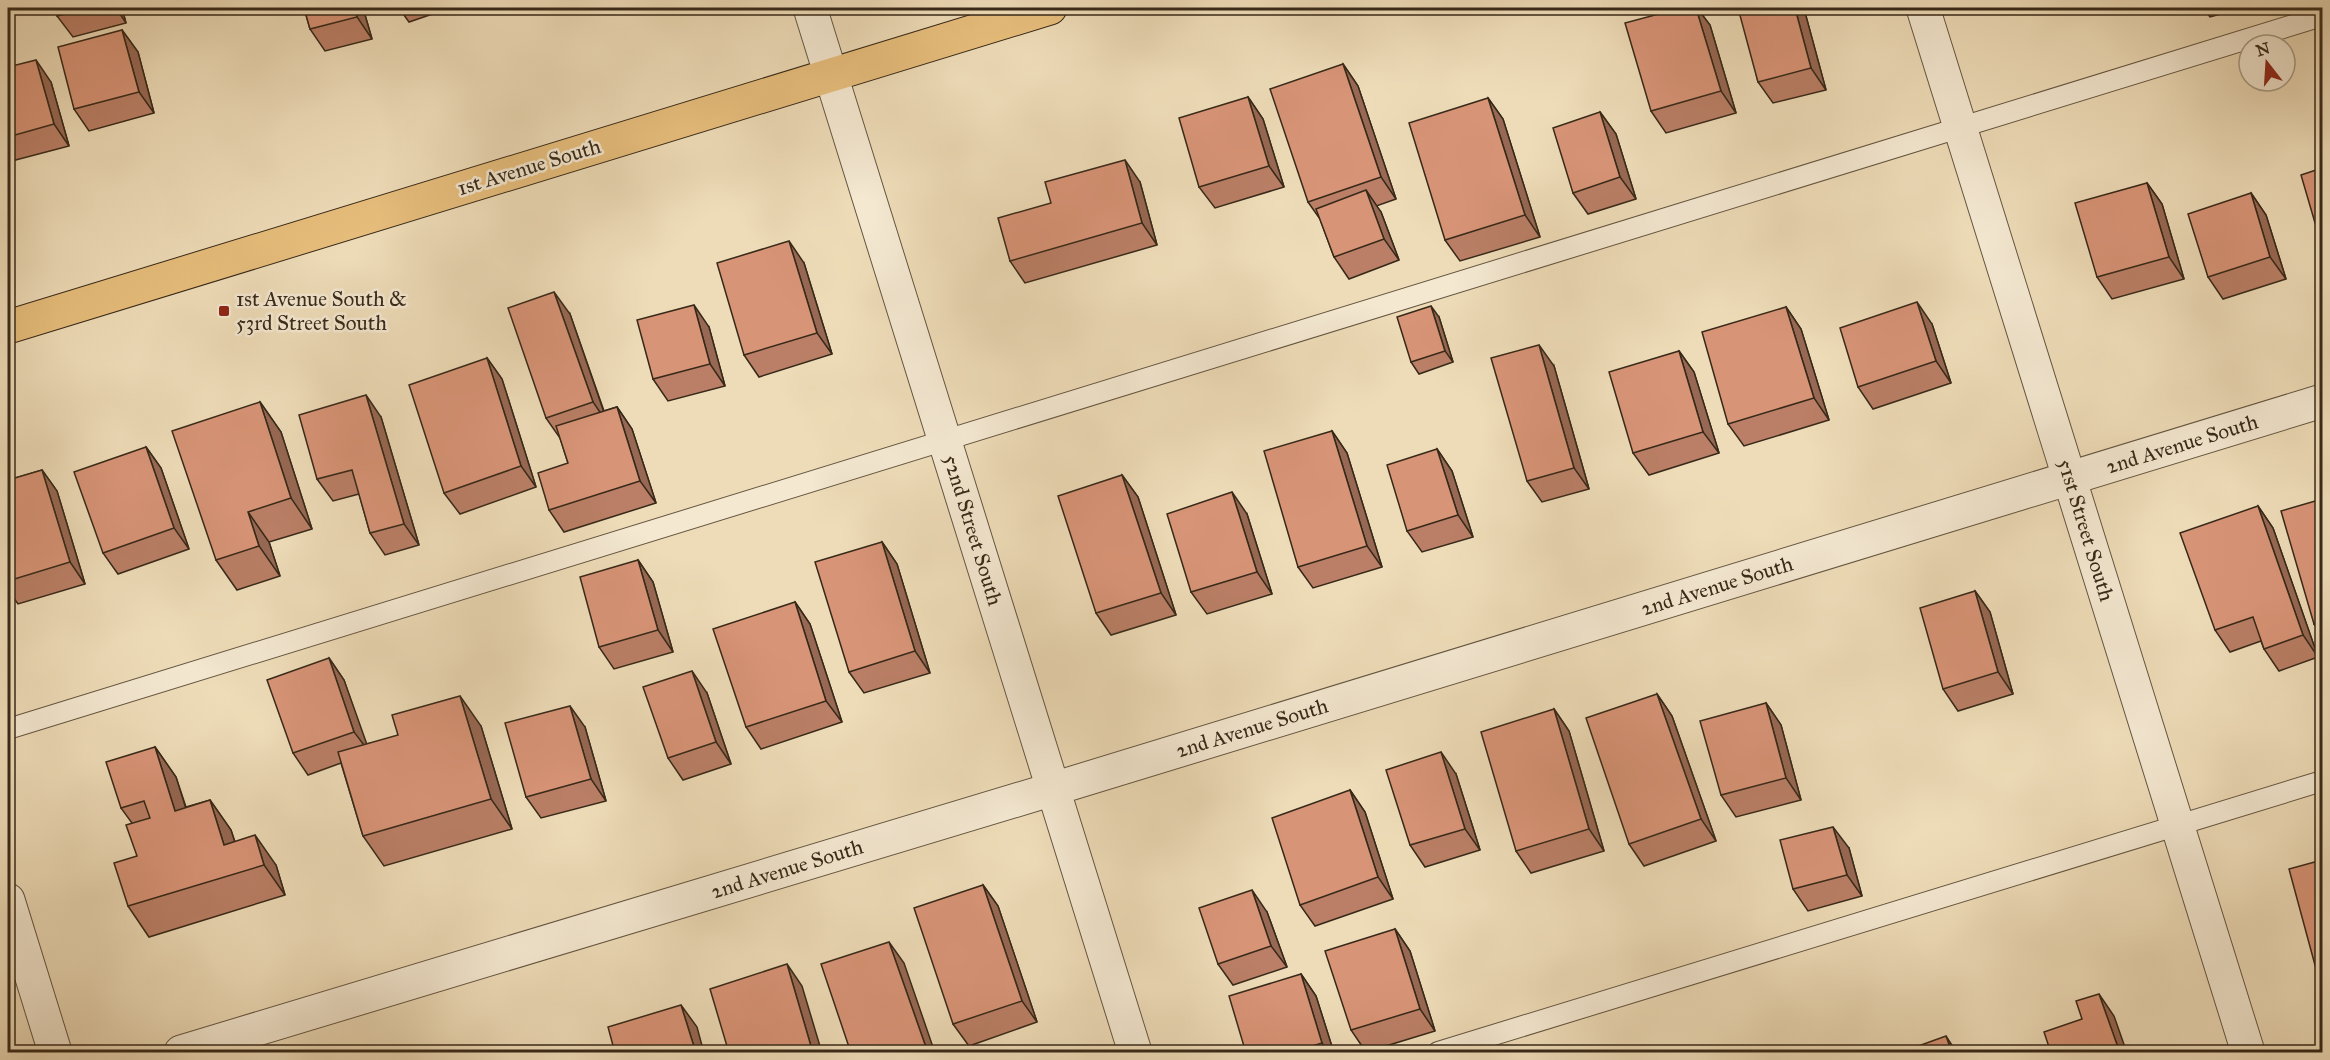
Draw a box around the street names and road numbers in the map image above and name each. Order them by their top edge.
street label: 1st Avenue South [454,133,604,201]
street label: 2nd Avenue South [2103,408,2261,479]
street label: 52nd Street South [938,451,1008,609]
street label: 51st Street South [2052,456,2120,605]
street label: 2nd Avenue South [1638,550,1796,621]
street label: 2nd Avenue South [1173,692,1331,763]
street label: 2nd Avenue South [708,833,866,904]

